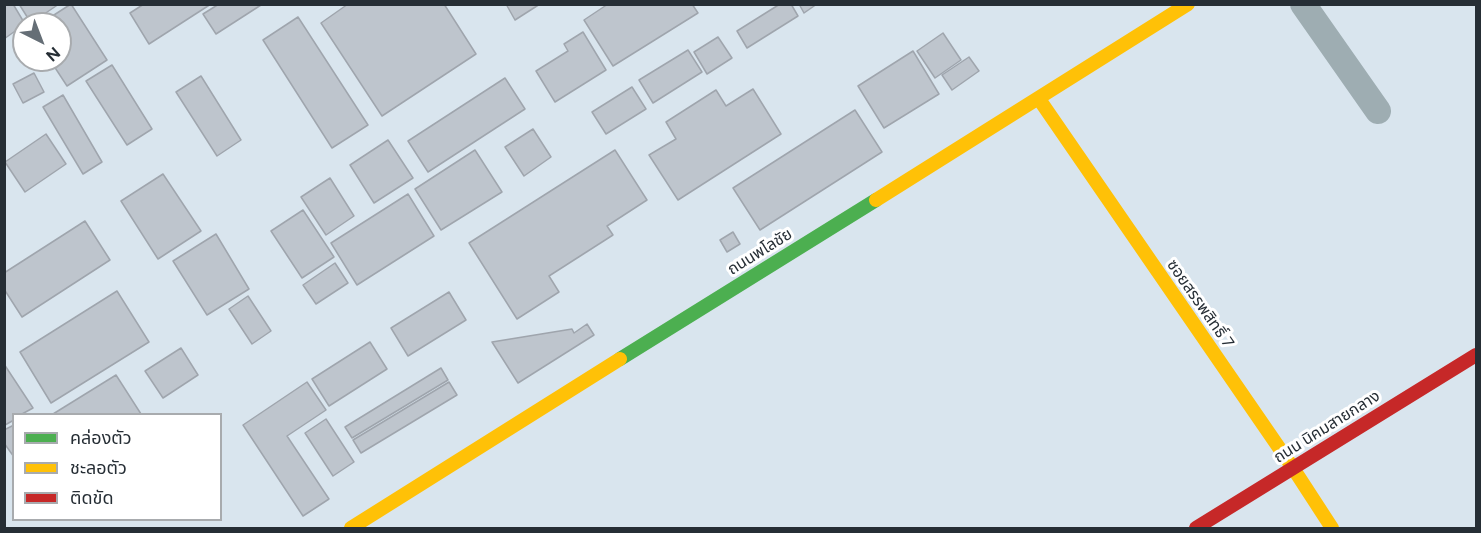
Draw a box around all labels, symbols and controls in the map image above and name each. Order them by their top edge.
north arrow [12,12,72,72]
text: N [42,43,64,65]
street label: ถนนพโลชัย [724,225,796,279]
street label: ซอยสรรพสิทธิ์ 7 [1162,256,1238,352]
street label: ถนน นิคมสายกลาง [1270,387,1384,467]
legend [12,413,222,521]
text: คล่องตัว [70,427,132,449]
text: ชะลอตัว [70,457,127,479]
text: ติดขัด [70,487,113,509]

